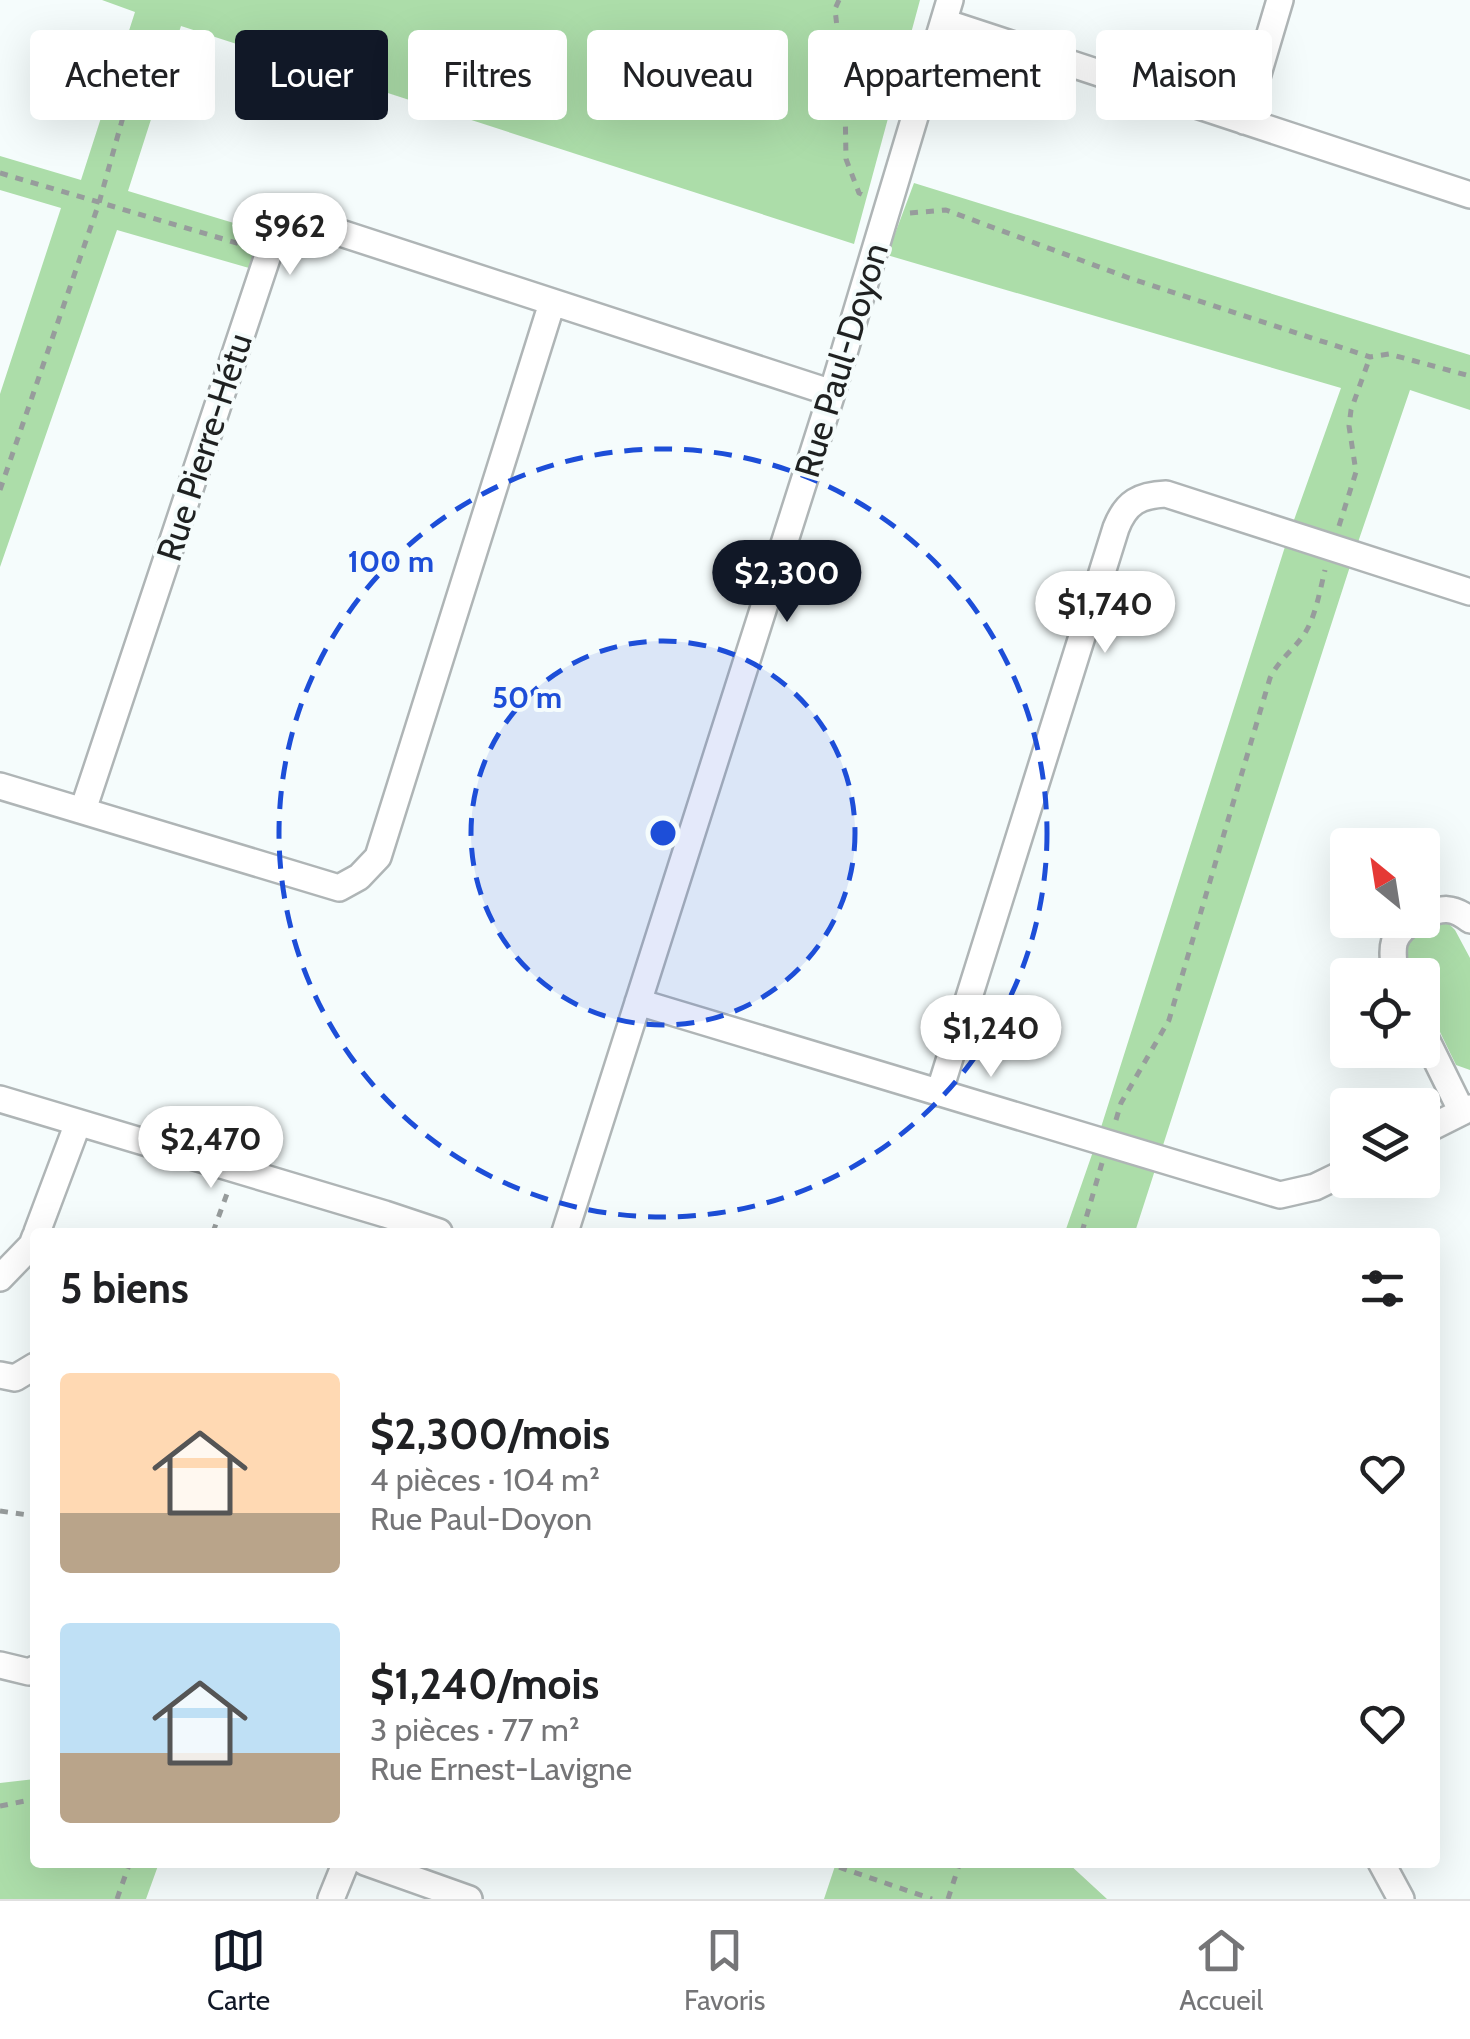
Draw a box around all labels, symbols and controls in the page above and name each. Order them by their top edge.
chip: Acheter [30,30,215,120]
chip: Louer [235,30,388,120]
chip: Filtres [408,30,567,120]
chip: Nouveau [587,30,788,120]
chip: Appartement [808,30,1076,120]
chip: Maison [1096,30,1272,120]
pin: $962 [231,193,349,278]
text: $962 [254,206,326,245]
street label: Rue Paul-Doyon [785,238,897,482]
street label: Rue Pierre-Hétu [147,328,261,566]
pin: $2,300 [706,540,868,625]
text: 100 m [348,543,434,580]
text: $2,300 [734,553,840,592]
pin: $1,740 [1024,571,1186,656]
text: $1,740 [1057,584,1153,623]
text: 50 m [492,679,562,716]
centre of rings [645,815,681,851]
north arrow [1330,828,1440,938]
map controls [1330,828,1440,1198]
button: locate [1330,958,1440,1068]
pin: $1,240 [910,995,1072,1080]
text: $1,240 [942,1008,1040,1047]
button: layers [1330,1088,1440,1198]
pin: $2,470 [130,1106,292,1191]
text: $2,470 [160,1119,262,1158]
icon: filters [1355,1261,1410,1316]
text: 5 biens [60,1262,189,1314]
text: $2,300/mois [370,1408,610,1460]
icon: home [140,1413,260,1533]
icon: heart [1355,1446,1410,1501]
text: 4 pièces · 104 m² [370,1460,600,1499]
text: Rue Paul-Doyon [370,1499,592,1538]
text: $1,240/mois [370,1658,599,1710]
icon: home [140,1663,260,1783]
icon: heart [1355,1696,1410,1751]
text: 3 pièces · 77 m² [370,1710,580,1749]
text: Rue Ernest-Lavigne [370,1749,632,1788]
tab: Carte [207,1923,270,2017]
tab: Favoris [684,1923,765,2017]
tab: Accueil [1179,1923,1263,2017]

